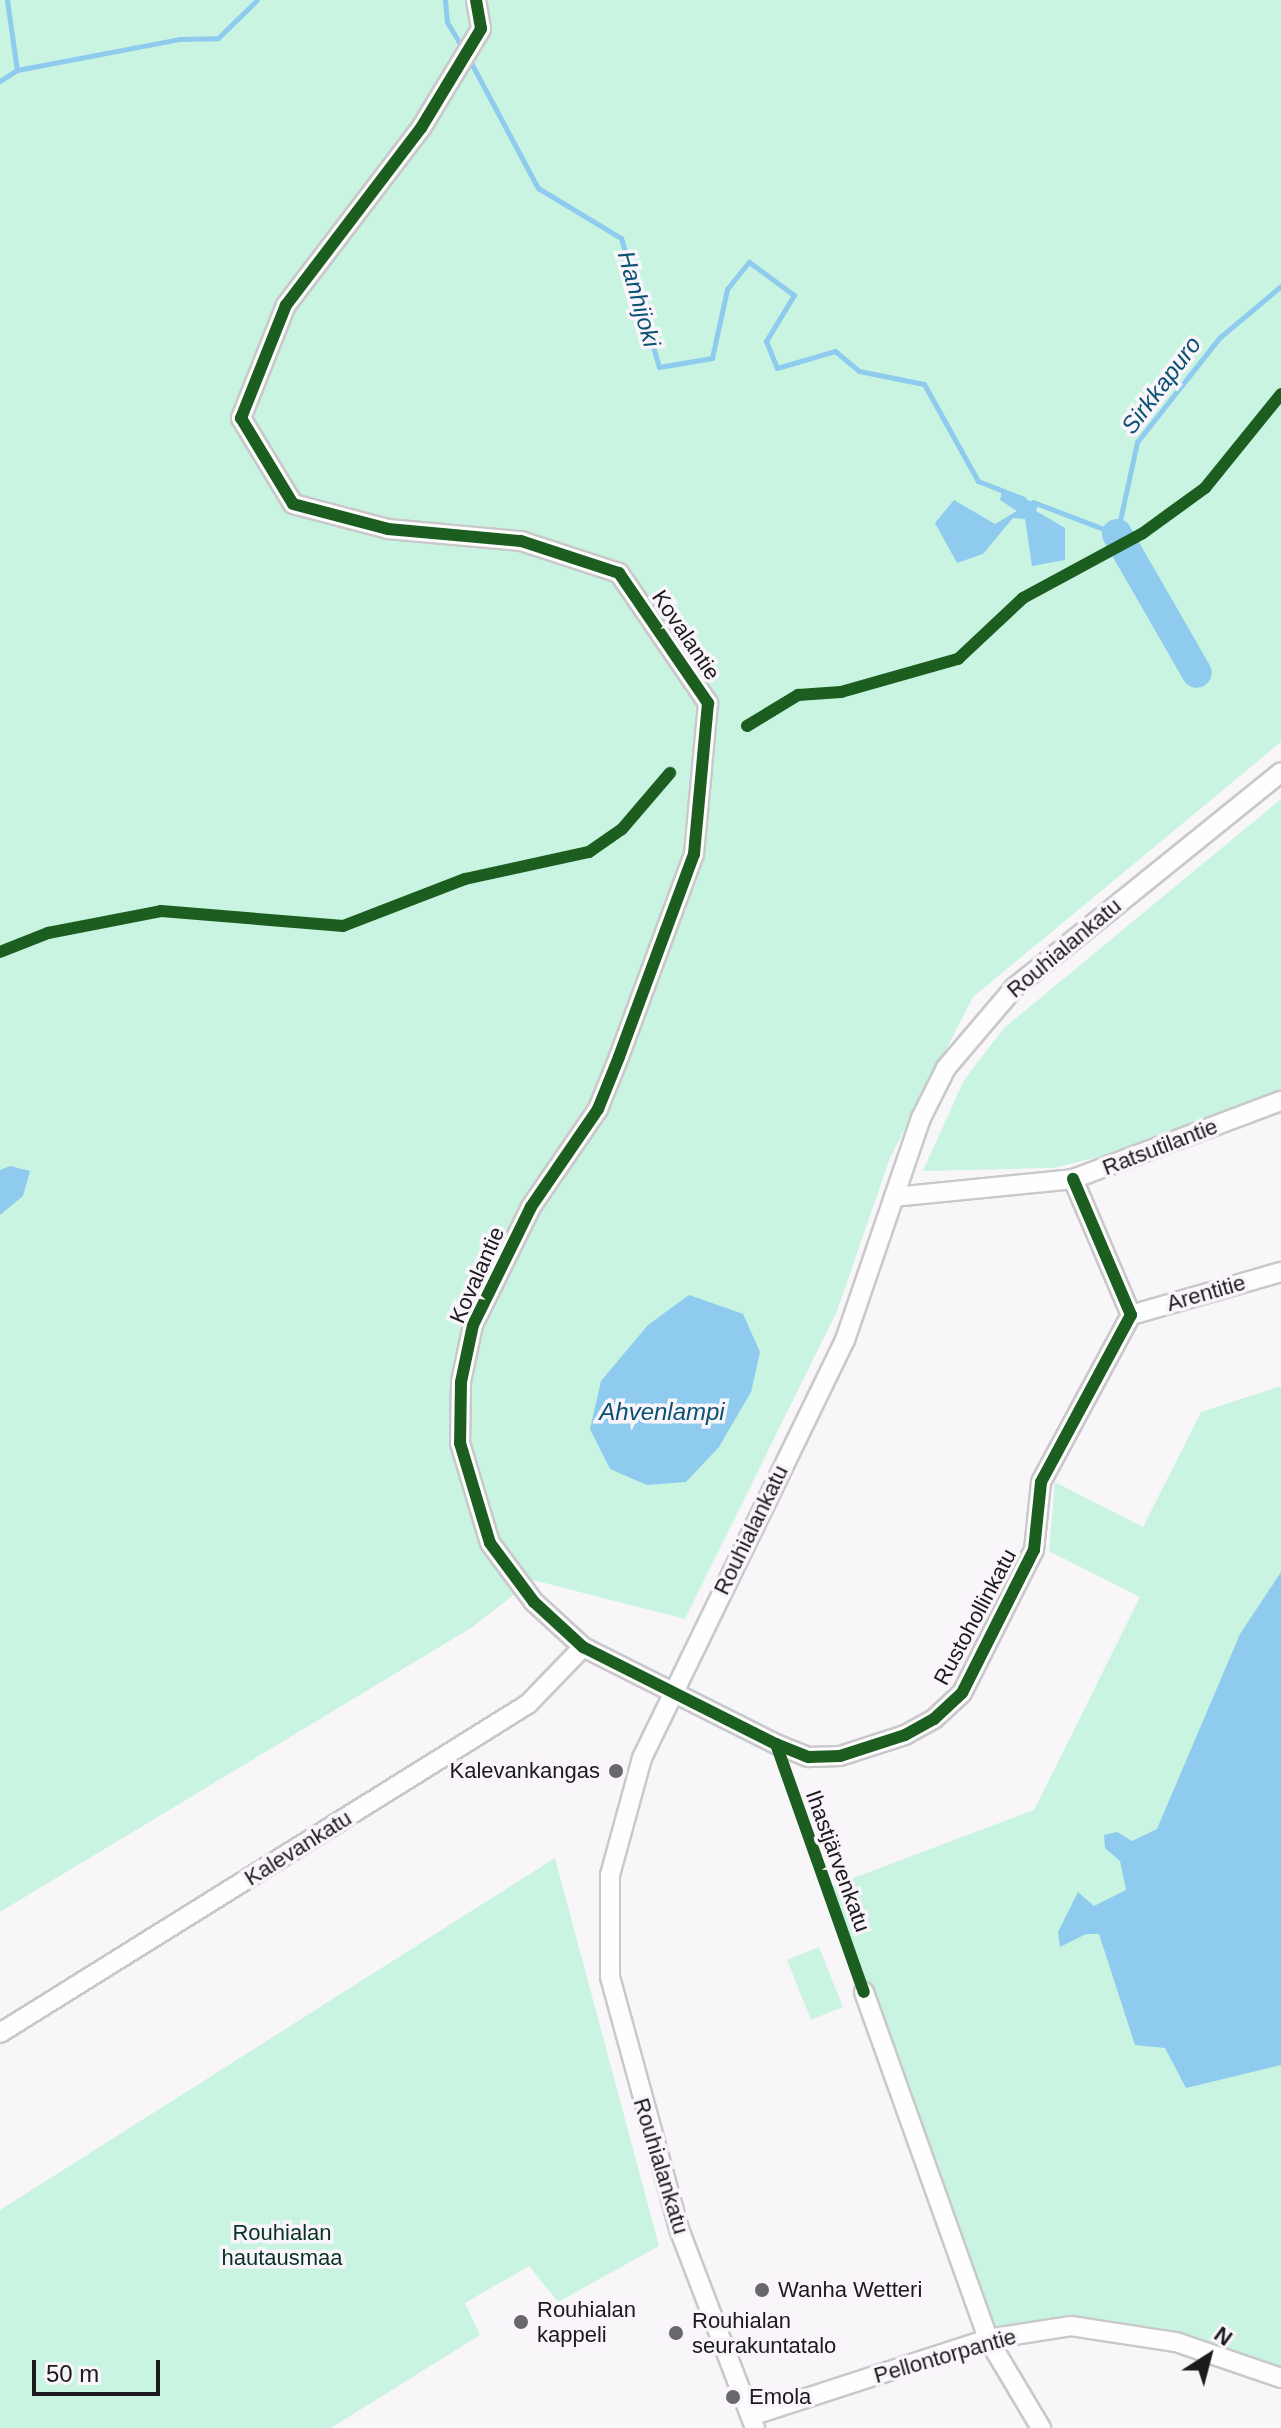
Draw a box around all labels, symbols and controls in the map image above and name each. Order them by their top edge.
water label: Hanhijoki [612,248,666,350]
water label: Sirkkapuro [1115,331,1207,439]
street label: Kovalantie [646,585,726,685]
street label: Rouhialankatu [1002,893,1126,1003]
street label: Ratsutilantie [1099,1113,1221,1181]
street label: Kovalantie [444,1223,510,1327]
street label: Arentitie [1164,1269,1248,1317]
water label: Ahvenlampi [599,1398,725,1426]
street label: Rouhialankatu [708,1461,794,1599]
street label: Rustohollinkatu [928,1544,1022,1690]
place label: Kalevankangas [450,1758,600,1784]
marker: Kalevankangas [607,1762,625,1780]
street label: Ihastjärvenkatu [800,1786,876,1936]
street label: Kalevankatu [240,1805,356,1891]
street label: Rouhialankatu [628,2095,694,2237]
park label: Rouhialan hautausmaa [221,2219,343,2270]
place label: Wanha Wetteri [778,2277,922,2303]
marker: Wanha Wetteri [753,2281,771,2299]
place label: Rouhialan kappeli [537,2296,636,2348]
place label: Rouhialan seurakuntatalo [692,2307,836,2358]
marker: Rouhialan kappeli [512,2313,530,2331]
north arrow [1169,2316,1249,2396]
text: N [1210,2321,1237,2351]
street label: Pellontorpantie [871,2323,1019,2389]
marker: Rouhialan seurakuntatalo [667,2324,685,2342]
scale bar [36,2344,164,2394]
text: 50 m [46,2360,99,2387]
place label: Emola [749,2384,811,2410]
marker: Emola [724,2388,742,2406]

